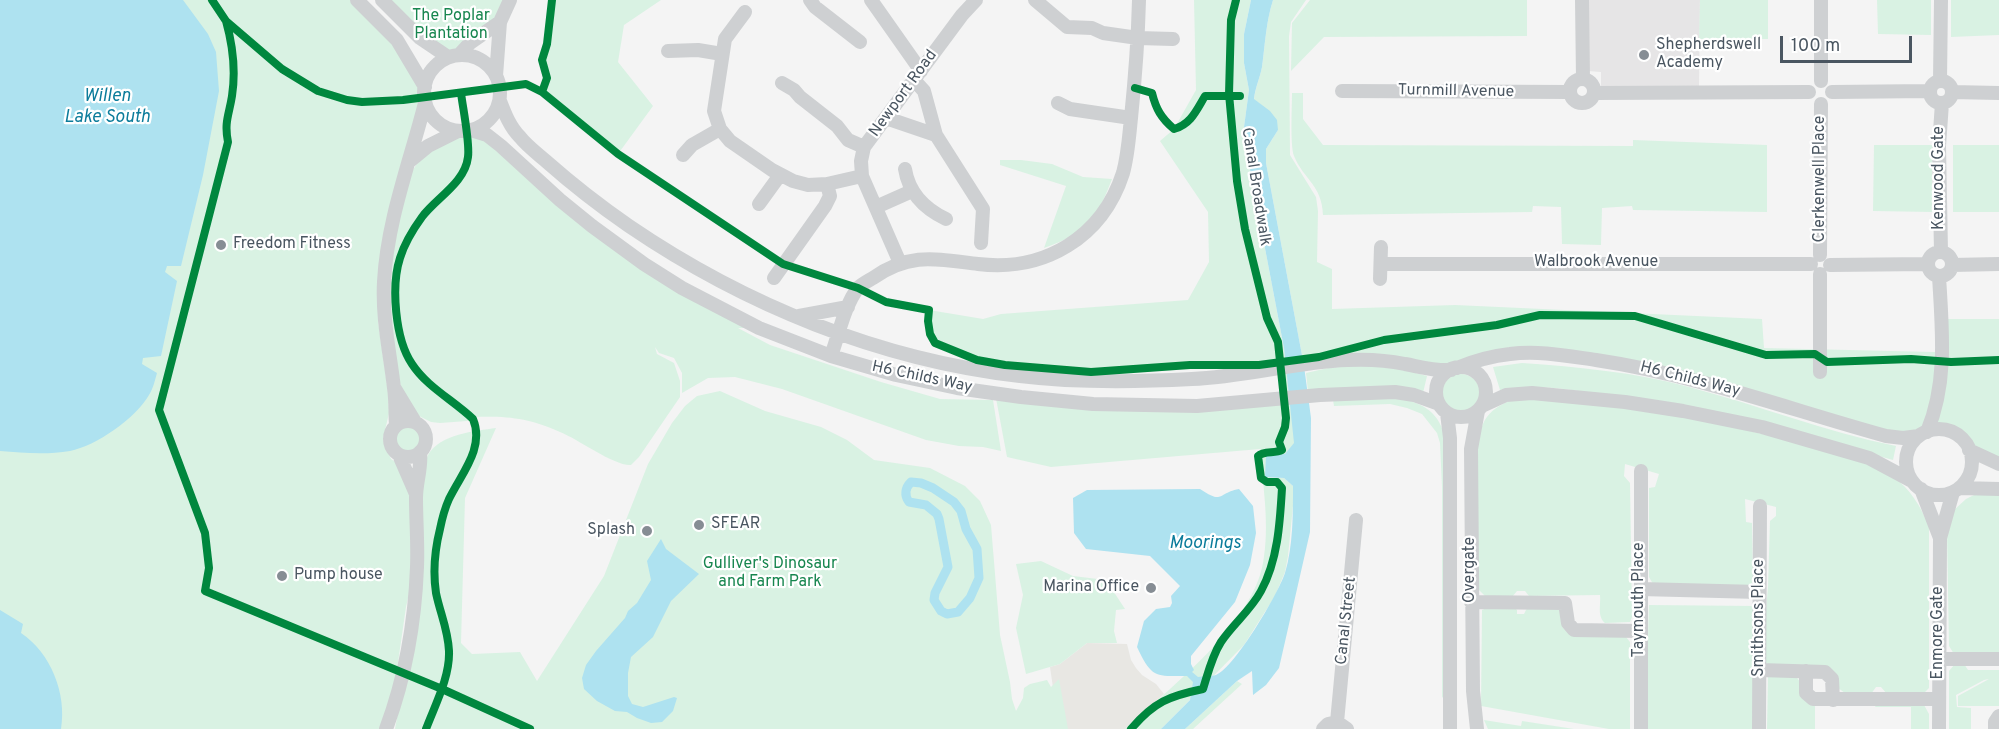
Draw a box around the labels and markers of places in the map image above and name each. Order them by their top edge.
place label: Shepherdswell Academy [1656,36,1761,74]
marker: Shepherdswell Academy [1637,48,1651,62]
place label: Freedom Fitness [233,235,351,255]
marker: Freedom Fitness [214,238,228,252]
place label: SFEAR [711,515,760,535]
marker: SFEAR [692,518,706,532]
place label: Splash [587,521,635,541]
marker: Splash [640,524,654,538]
place label: Pump house [294,566,383,586]
marker: Pump house [275,569,289,583]
place label: Marina Office [1043,578,1139,598]
marker: Marina Office [1144,581,1158,595]

